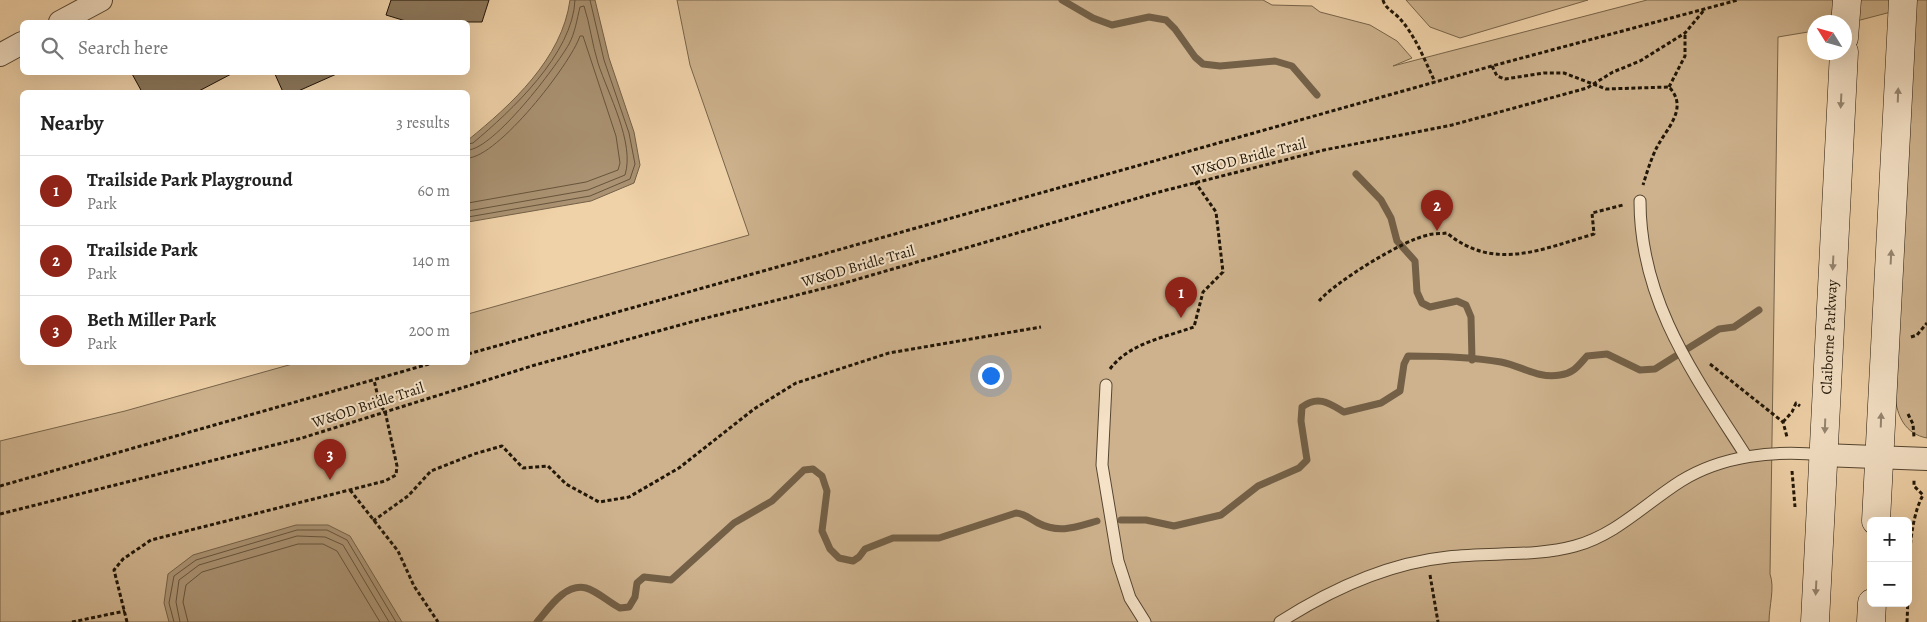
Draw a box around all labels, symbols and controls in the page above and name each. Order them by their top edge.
north arrow [1807,15,1852,60]
search box [20,20,470,75]
icon: search [38,34,66,62]
text: Search here [78,35,168,61]
one-way arrow [1894,87,1902,103]
one-way arrow [1837,93,1845,109]
text: Nearby [40,109,103,137]
text: 3 results [396,112,450,134]
street label: W&OD Bridle Trail [1189,133,1308,181]
text: Trailside Park Playground [87,167,293,193]
text: 1 [53,180,59,202]
text: 60 m [418,180,450,202]
pin: 2 [1421,190,1453,231]
text: Park [87,193,117,215]
text: Trailside Park [87,237,198,263]
street label: W&OD Bridle Trail [798,240,917,292]
one-way arrow [1887,249,1895,265]
text: 2 [52,250,60,272]
text: 140 m [412,250,450,272]
one-way arrow [1828,256,1836,272]
text: Park [87,263,117,285]
pin: 1 [1165,277,1197,318]
street label: Claiborne Parkway [1816,279,1842,395]
text: Beth Miller Park [87,307,216,333]
text: 3 [53,320,59,342]
text: 200 m [409,320,450,342]
text: Park [87,333,117,355]
your location [978,363,1004,389]
street label: W&OD Bridle Trail [308,377,427,433]
one-way arrow [1878,411,1886,427]
one-way arrow [1820,418,1828,434]
pin: 3 [314,439,346,480]
map controls [1867,517,1912,607]
button: + [1867,517,1912,562]
button: − [1867,562,1912,607]
one-way arrow [1812,580,1820,596]

